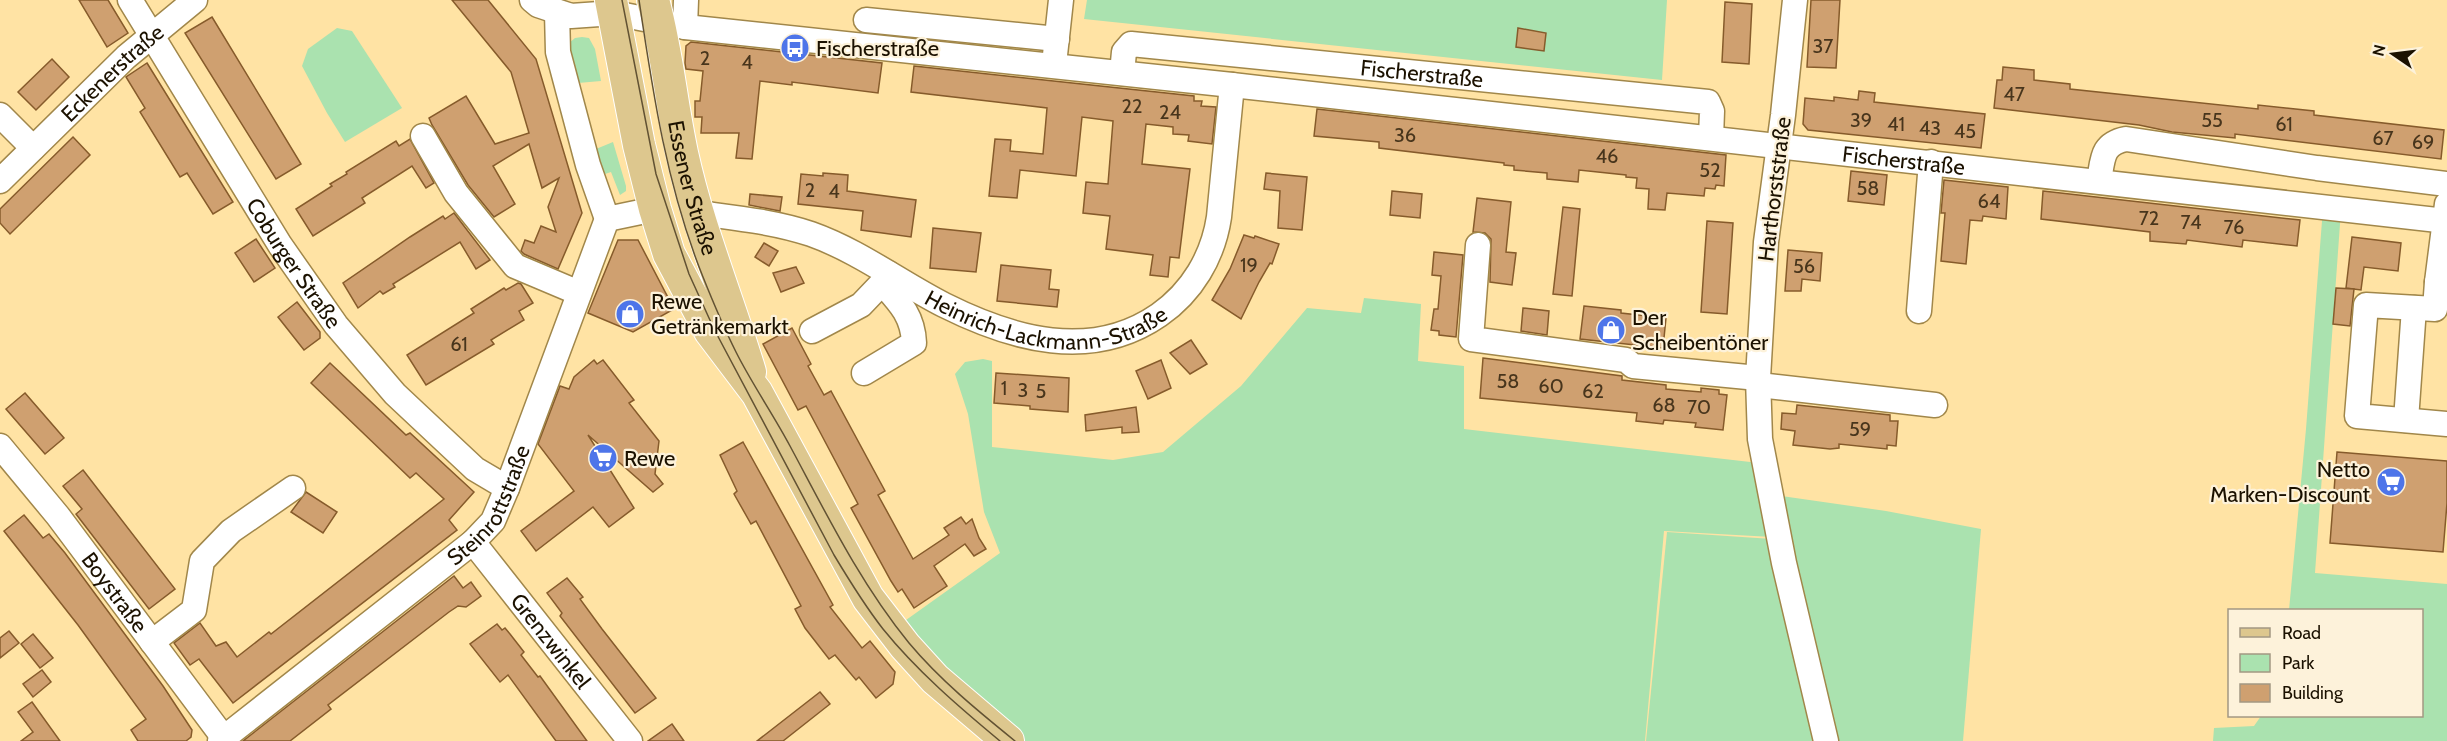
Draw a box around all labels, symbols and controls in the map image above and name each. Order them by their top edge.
street label: Eckenerstraße [55,19,169,127]
north arrow [2363,24,2423,84]
bus stop icon: Fischerstraße [779,32,811,64]
house number: 37 [1813,34,1833,58]
place label: Fischerstraße [816,35,939,62]
text: N [2368,43,2390,58]
house number: 2 [700,46,710,70]
house number: 4 [741,50,753,74]
street label: Fischerstraße [1359,54,1484,93]
house number: 47 [2003,82,2025,106]
house number: 22 [1122,94,1142,118]
house number: 24 [1159,100,1181,124]
house number: 39 [1850,108,1872,132]
house number: 55 [2201,108,2223,132]
house number: 41 [1887,112,1905,136]
house number: 61 [2275,112,2293,136]
street label: Harthorststraße [1752,115,1797,263]
house number: 43 [1919,116,1941,140]
street label: Essener Straße [662,118,723,259]
house number: 45 [1954,119,1976,143]
house number: 36 [1394,123,1416,147]
house number: 67 [2372,126,2394,150]
house number: 69 [2412,130,2434,154]
street label: Fischerstraße [1841,140,1966,181]
house number: 46 [1596,144,1618,168]
house number: 52 [1699,158,1721,182]
house number: 58 [1857,176,1879,200]
house number: 2 [805,178,815,202]
house number: 4 [828,179,840,203]
house number: 64 [1978,189,2001,213]
street label: Coburger Straße [240,193,347,334]
house number: 72 [2139,206,2159,230]
house number: 74 [2181,210,2202,234]
house number: 76 [2224,215,2244,239]
house number: 19 [1240,253,1258,277]
house number: 56 [1793,254,1815,278]
street label: Heinrich-Lackmann-Straße [918,277,1172,317]
text: Heinrich-Lackmann-Straße [920,284,1172,356]
place label: Rewe Getränkemarkt [651,288,789,340]
shop icon: Rewe Getränkemarkt [614,298,646,330]
place label: Der Scheibentöner [1632,304,1768,356]
shop icon: Der Scheibentöner [1595,314,1627,346]
house number: 61 [450,332,468,356]
house number: 58 [1497,369,1519,393]
house number: 60 [1538,374,1564,398]
house number: 1 [1001,376,1007,400]
house number: 3 [1018,378,1028,402]
house number: 5 [1036,379,1046,403]
house number: 62 [1582,379,1604,403]
house number: 68 [1652,393,1676,417]
house number: 70 [1687,395,1711,419]
house number: 59 [1849,417,1871,441]
street label: Steinrottstraße [442,441,536,571]
supermarket icon: Rewe [587,442,619,474]
place label: Rewe [624,445,675,472]
place label: Netto Marken-Discount [2210,456,2371,508]
supermarket icon: Netto Marken-Discount [2375,466,2407,498]
street label: Boystraße [76,547,153,638]
street label: Grenzwinkel [505,588,597,695]
legend [2228,609,2423,717]
text: Road [2282,622,2321,644]
text: Park [2282,652,2315,674]
text: Building [2282,682,2344,704]

